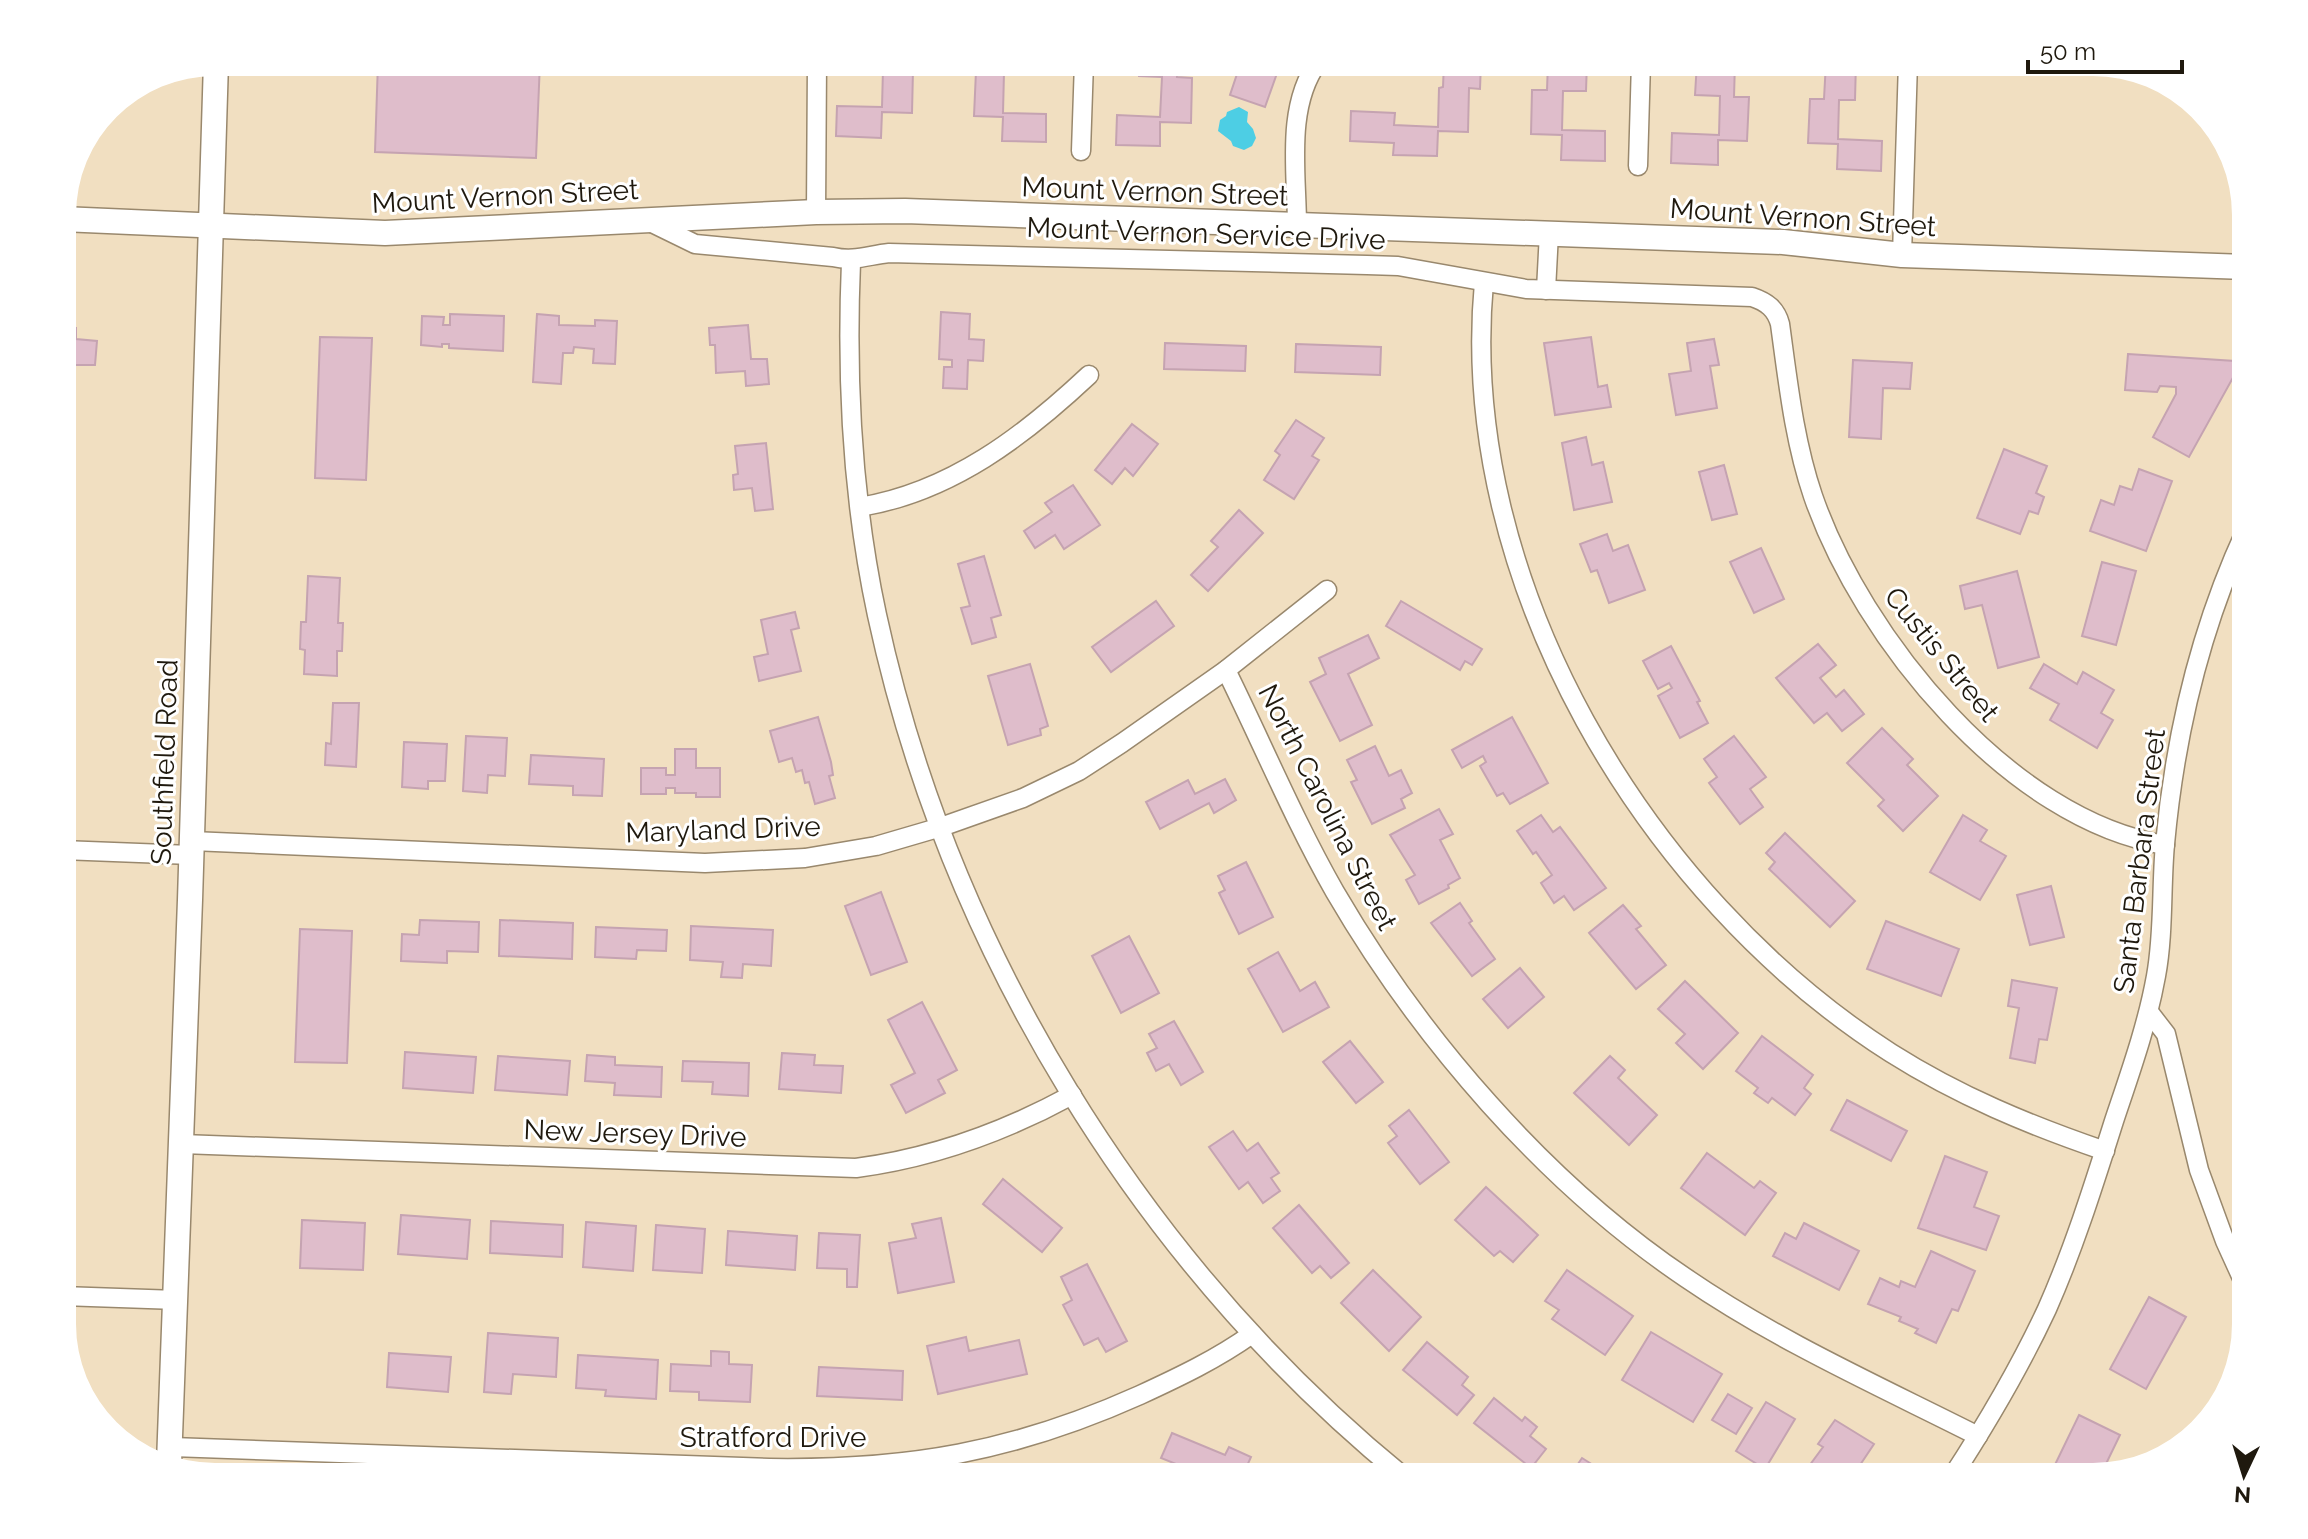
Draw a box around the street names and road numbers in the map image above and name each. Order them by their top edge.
street label: Mount Vernon Street [1021,170,1290,213]
street label: Mount Vernon Street [371,173,640,220]
street label: Mount Vernon Street [1669,192,1938,243]
street label: Mount Vernon Service Drive [1026,211,1386,256]
street label: Custis Street [1877,581,2006,729]
street label: Southfield Road [144,659,185,865]
street label: North Carolina Street [1251,679,1404,936]
street label: Santa Barbara Street [2107,726,2172,995]
street label: Maryland Drive [625,810,821,849]
street label: New Jersey Drive [523,1113,747,1154]
street label: Stratford Drive [680,1421,866,1454]

